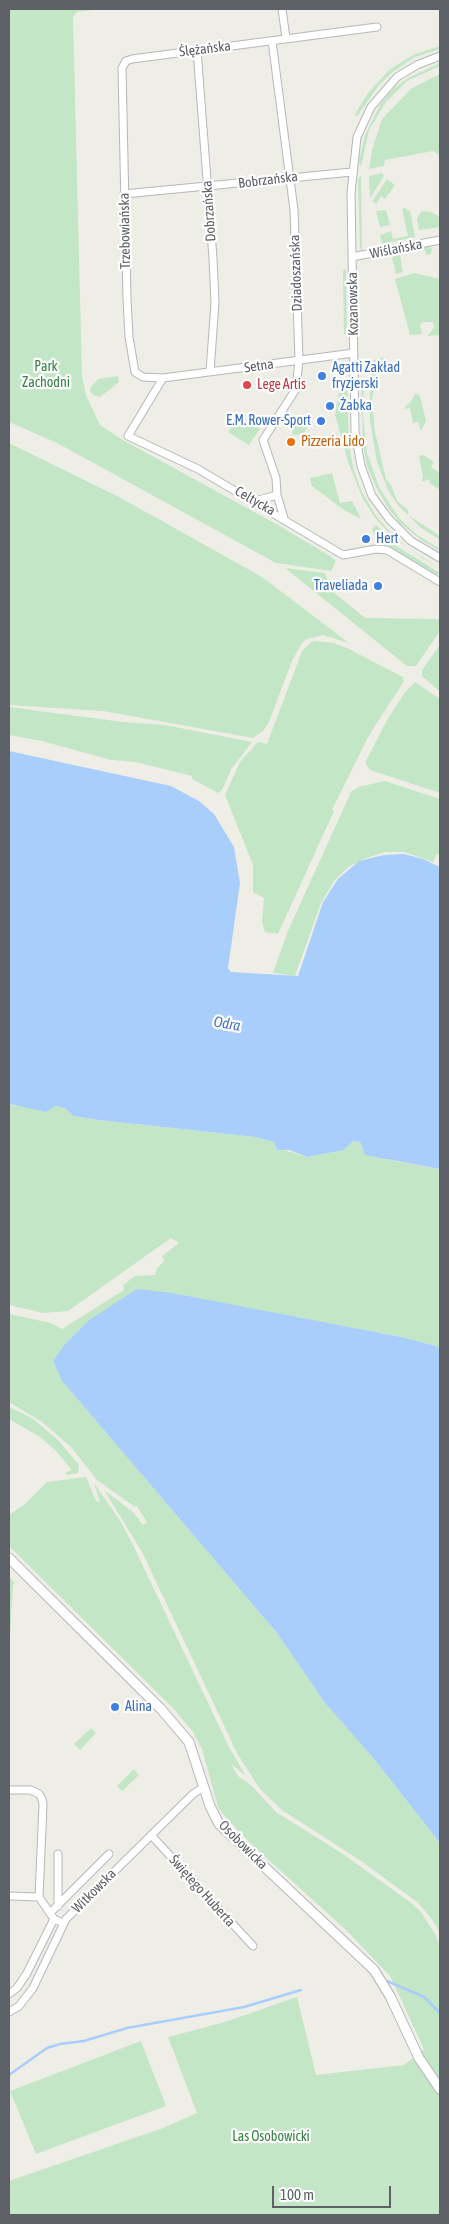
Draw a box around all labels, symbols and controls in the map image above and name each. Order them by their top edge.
street label: Ślężańska [178,38,232,60]
street label: Bobrzańska [237,168,299,192]
street label: Dobrzańska [198,180,220,242]
street label: Trzebowiańska [116,193,134,269]
street label: Dziadoszańska [286,234,306,312]
street label: Wiślańska [368,236,424,262]
street label: Kozanowska [344,272,362,336]
street label: Setna [243,356,275,376]
park label: Park Zachodni [22,359,70,392]
place label: Agatti Zakład fryzjerski [332,360,400,392]
marker: Agatti Zakład fryzjerski [316,370,328,382]
place label: Lege Artis [257,377,306,393]
marker: Lege Artis [241,379,253,391]
place label: Żabka [340,398,372,414]
marker: Żabka [324,400,336,412]
place label: E.M. Rower-Sport [226,413,311,429]
marker: E.M. Rower-Sport [315,415,327,427]
place label: Pizzeria Lido [301,434,365,450]
marker: Pizzeria Lido [285,436,297,448]
street label: Celtycka [232,483,278,519]
place label: Hert [376,531,399,547]
marker: Hert [360,533,372,545]
place label: Traveliada [314,578,368,594]
marker: Traveliada [372,580,384,592]
water label: Odra [212,1013,242,1035]
place label: Alina [125,1699,152,1715]
marker: Alina [109,1701,121,1713]
street label: Osobowicka [215,1817,271,1873]
street label: Świętego Huberta [165,1852,239,1930]
street label: Witkowska [68,1865,120,1917]
park label: Las Osobowicki [232,2129,310,2145]
scale bar [274,2176,393,2208]
text: 100 m [280,2186,314,2203]

